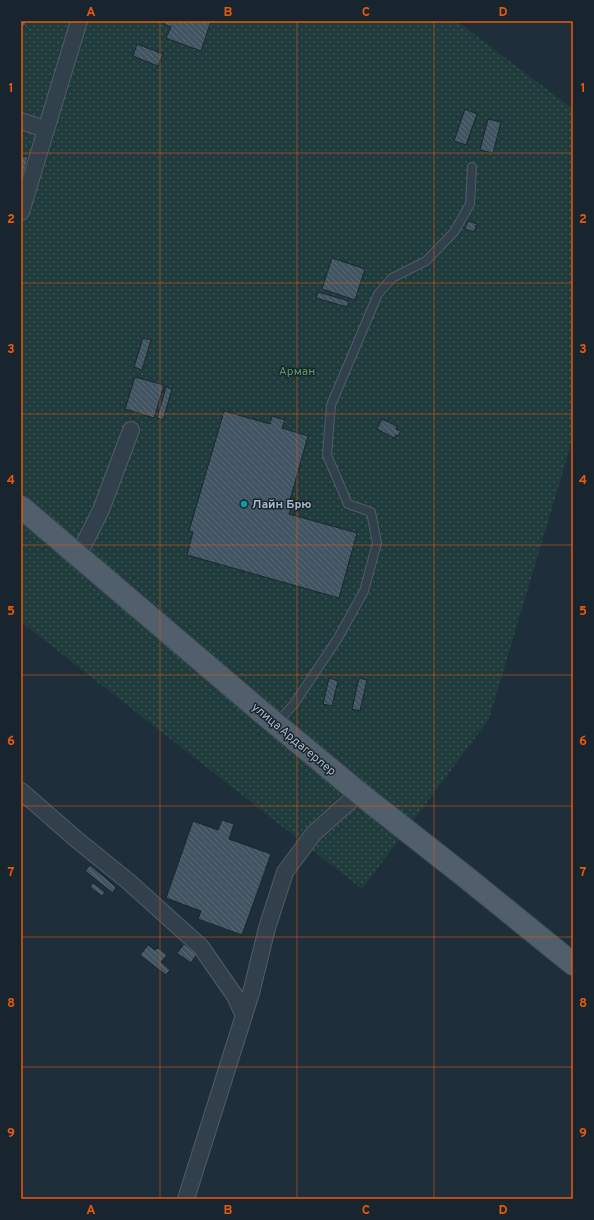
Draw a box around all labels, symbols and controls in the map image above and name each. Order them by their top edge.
text: A [86,5,96,21]
text: B [224,5,233,21]
text: C [362,5,370,21]
text: D [498,5,508,21]
text: 1 [8,81,14,97]
text: 1 [580,81,586,97]
text: 2 [7,212,15,228]
text: 2 [579,212,587,228]
text: 3 [7,342,15,358]
text: 3 [579,342,587,358]
park label: Арман [279,364,315,380]
text: 4 [7,473,15,489]
text: 4 [579,473,587,489]
place label: Лайн Брю [252,497,311,513]
marker: Лайн Брю [239,499,249,509]
text: 5 [7,604,15,620]
text: 5 [579,604,587,620]
street label: улица Ардагерлер [248,700,339,780]
text: 6 [7,734,15,750]
text: 6 [579,734,587,750]
text: 7 [8,865,15,881]
text: 7 [580,865,587,881]
text: 8 [7,996,15,1012]
text: 8 [579,996,587,1012]
text: 9 [7,1126,15,1142]
text: 9 [579,1126,587,1142]
text: A [86,1203,96,1219]
text: B [224,1203,233,1219]
text: C [362,1203,370,1219]
text: D [498,1203,508,1219]

